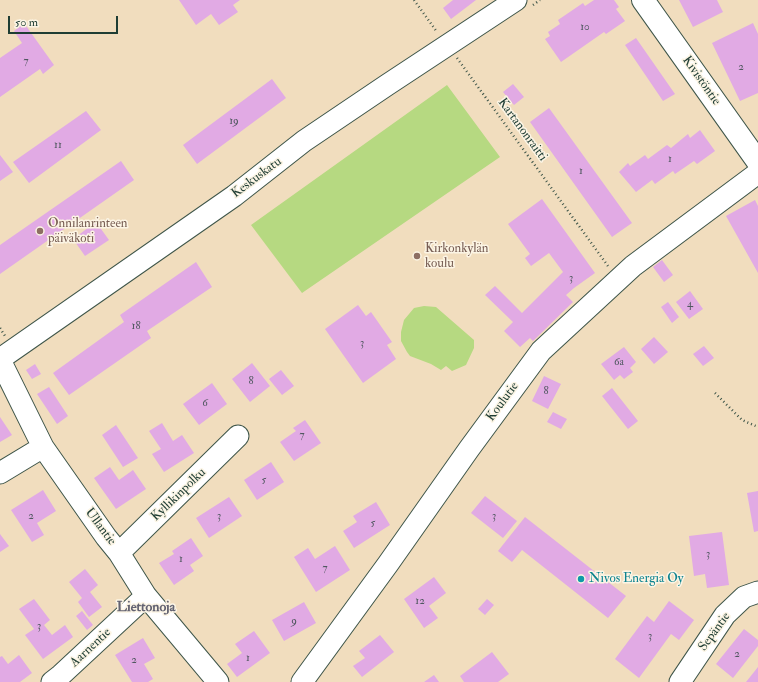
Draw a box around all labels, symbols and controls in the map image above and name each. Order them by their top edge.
scale bar [10,8,120,34]
text: 50 m [15,15,38,30]
house number: 10 [580,21,590,35]
street label: Kivistöntie [679,54,723,108]
house number: 7 [23,55,29,69]
house number: 2 [738,61,744,75]
street label: Kartanonraitti [494,96,550,164]
house number: 19 [229,115,239,129]
house number: 11 [54,139,62,153]
house number: 1 [668,153,672,167]
street label: Keskuskatu [229,154,285,202]
house number: 1 [579,165,583,179]
place label: Onnilanrinteen päiväkoti [48,216,128,247]
marker: Onnilanrinteen päiväkoti [35,226,45,236]
place label: Kirkonkylän koulu [425,241,489,272]
marker: Kirkonkylän koulu [412,251,422,261]
house number: 3 [569,272,573,286]
house number: 4 [687,298,693,312]
house number: 18 [131,320,141,334]
house number: 3 [360,337,364,351]
house number: 6a [614,356,624,370]
house number: 8 [248,375,254,389]
street label: Koulutie [484,379,522,425]
house number: 8 [543,385,549,399]
house number: 6 [202,397,208,411]
house number: 7 [299,429,305,443]
street label: Kyllikinpolku [149,465,209,525]
house number: 5 [262,474,266,488]
street label: Ullantie [81,505,119,549]
house number: 2 [28,510,34,524]
house number: 3 [217,510,221,524]
house number: 3 [492,510,496,524]
house number: 5 [371,517,375,531]
house number: 3 [706,548,710,562]
house number: 1 [179,553,183,567]
house number: 7 [322,562,328,576]
place label: Nivos Energia Oy [589,571,683,587]
marker: Nivos Energia Oy [576,574,586,584]
house number: 12 [415,595,425,609]
district label: Liettonoja [117,600,175,616]
street label: Sepäntie [696,610,734,654]
house number: 9 [291,615,297,629]
house number: 3 [37,620,41,634]
street label: Aarnentie [67,625,115,671]
house number: 3 [648,630,652,644]
house number: 2 [734,648,740,662]
house number: 1 [246,652,250,666]
house number: 2 [131,654,137,668]

